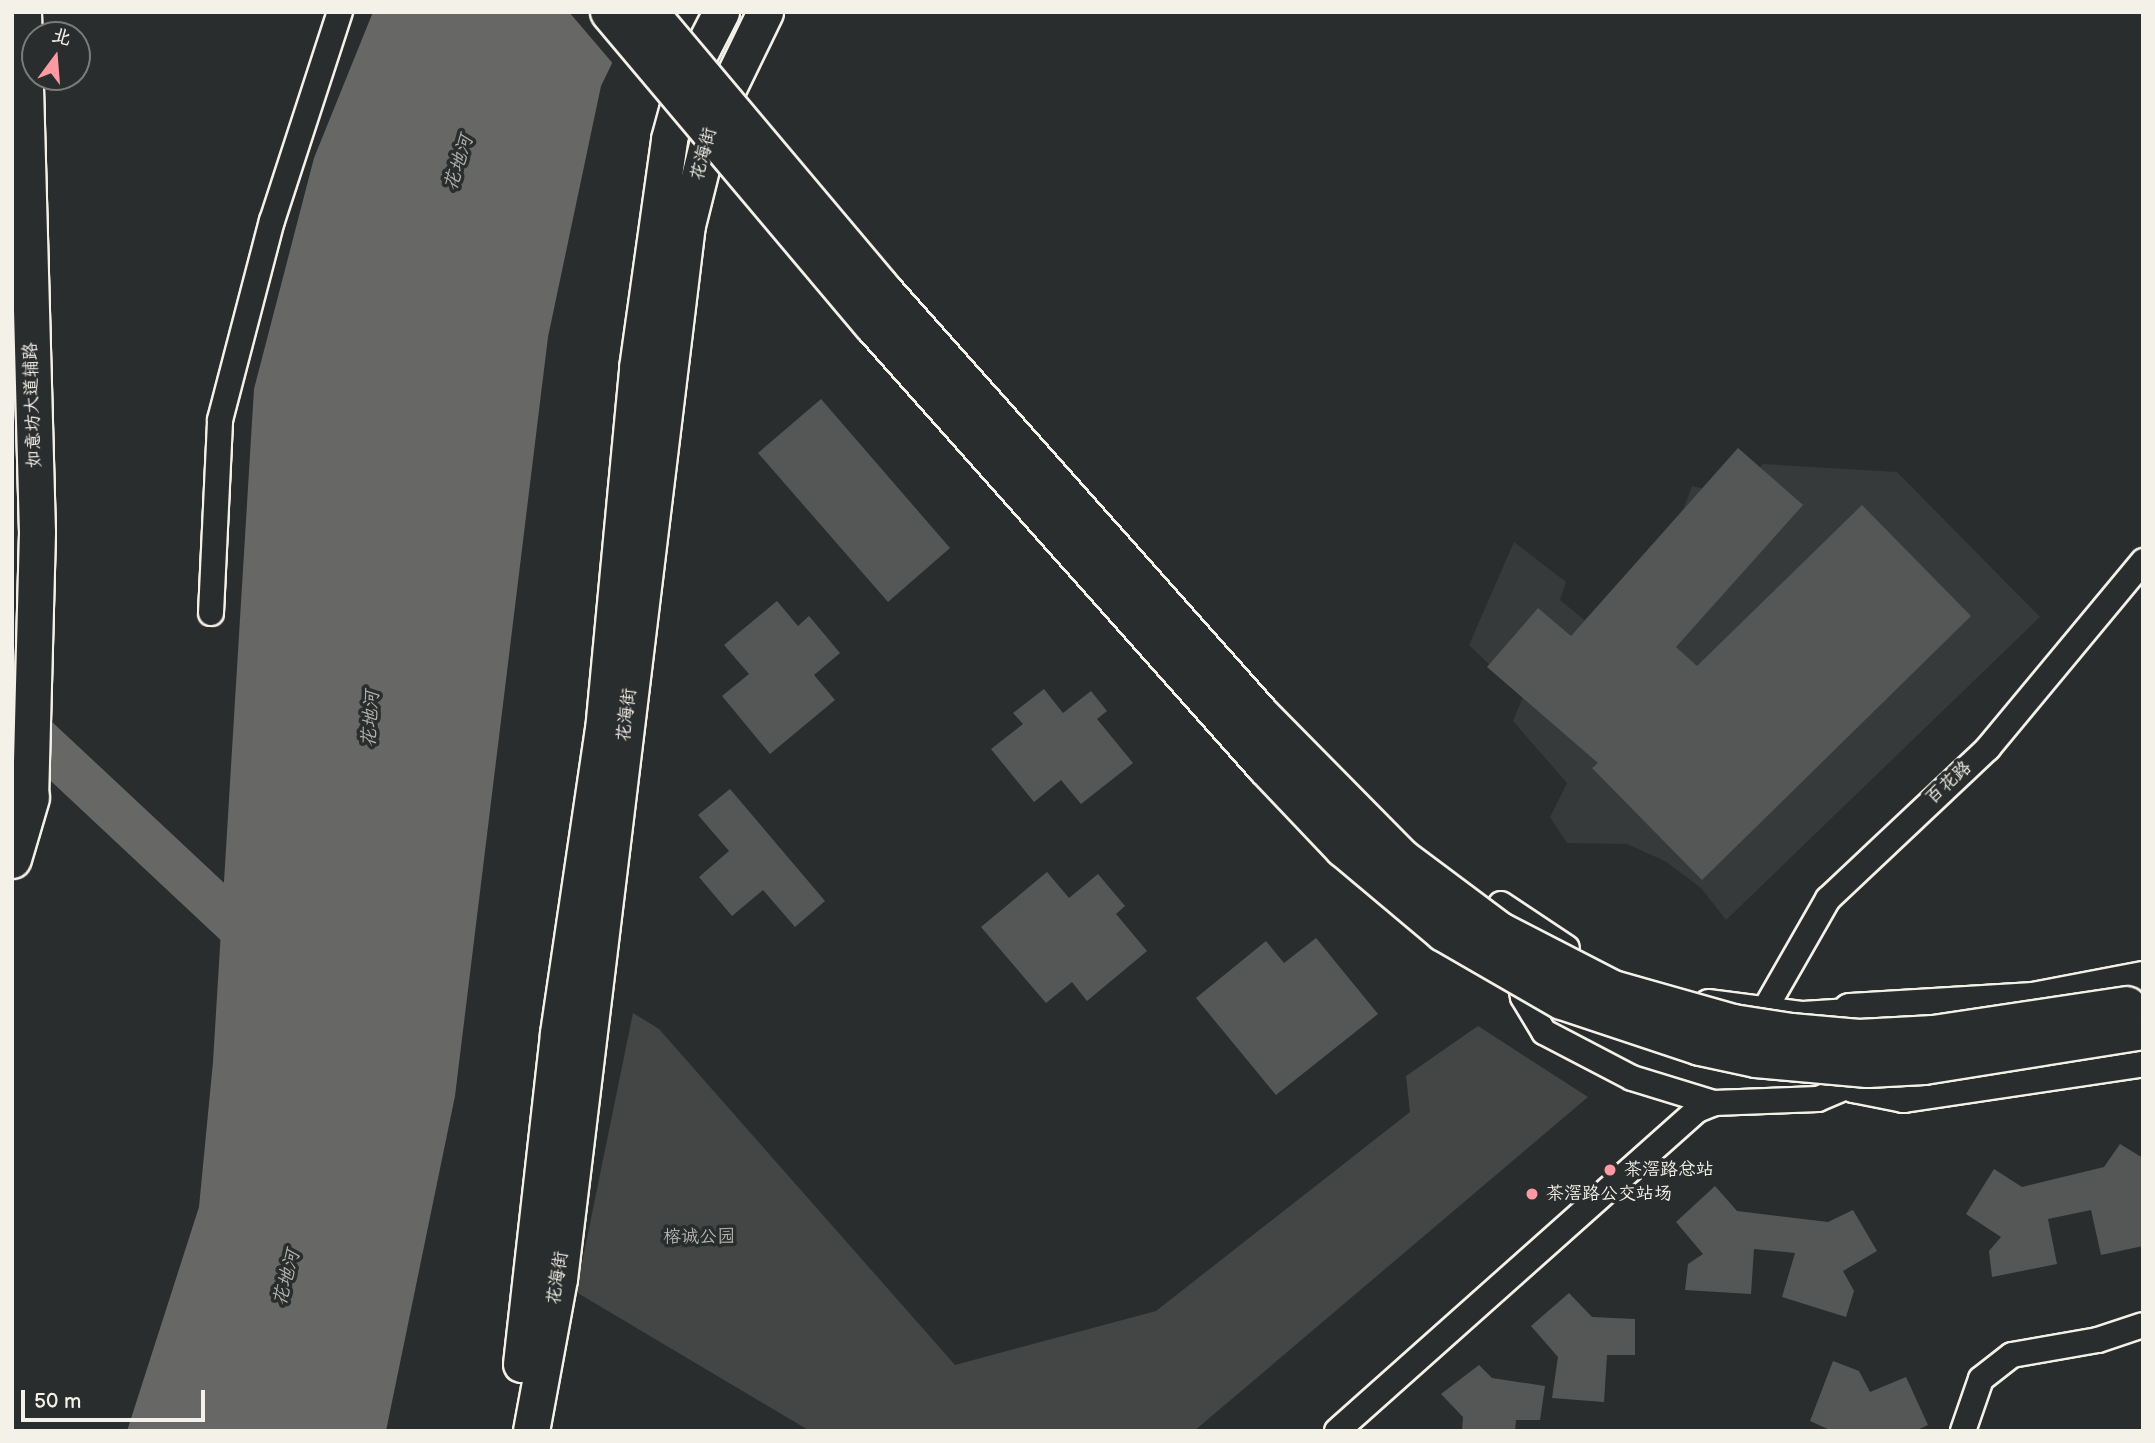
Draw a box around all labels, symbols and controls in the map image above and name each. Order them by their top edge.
north arrow [21,21,91,91]
text: 北 [49,24,74,51]
street label: 花海街 [687,125,721,183]
water label: 花地河 [439,132,479,194]
street label: 如意坊大道辅路 [20,342,46,468]
street label: 花海街 [613,687,641,743]
water label: 花地河 [358,690,384,748]
street label: 百花路 [1922,757,1976,809]
place label: 茶滘路总站 [1624,1159,1714,1181]
marker: 茶滘路总站 [1602,1162,1618,1178]
place label: 茶滘路公交站场 [1546,1183,1672,1205]
marker: 茶滘路公交站场 [1524,1186,1540,1202]
park label: 榕诚公园 [663,1226,735,1248]
water label: 花地河 [269,1248,305,1308]
street label: 花海街 [543,1250,573,1306]
scale bar [24,1376,208,1420]
text: 50 m [34,1389,81,1414]

